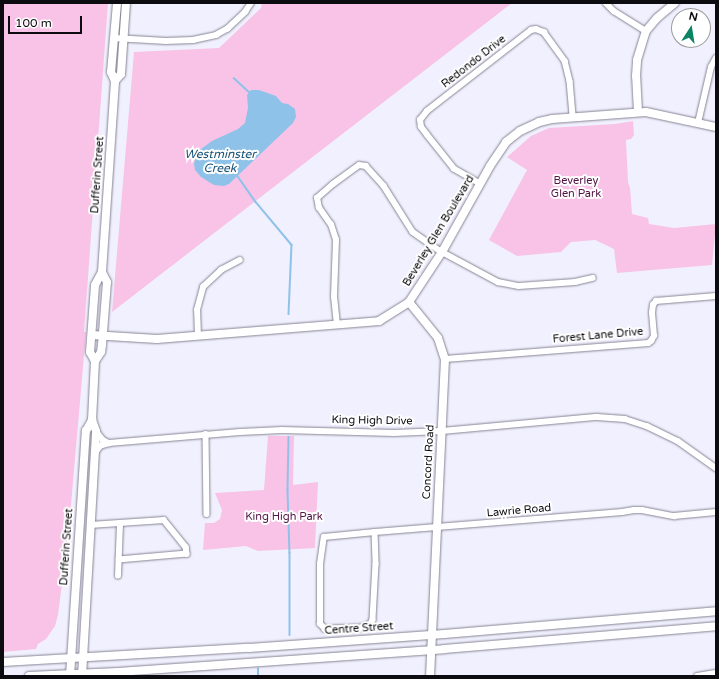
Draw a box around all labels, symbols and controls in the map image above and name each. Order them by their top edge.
scale bar [10,8,84,34]
north arrow [671,8,711,48]
text: N [688,9,699,24]
text: 100 m [15,16,52,30]
street label: Redondo Drive [439,33,509,91]
street label: Dufferin Street [89,136,107,214]
water label: Westminster Creek [184,148,256,176]
street label: Beverley Glen Boulevard [401,173,477,289]
park label: Beverley Glen Park [551,175,601,201]
street label: Forest Lane Drive [552,325,644,347]
street label: King High Drive [331,414,413,428]
street label: Concord Road [420,424,438,500]
street label: Lawrie Road [486,502,552,520]
street label: Dufferin Street [58,508,76,586]
park label: King High Park [245,510,323,524]
street label: Centre Street [324,620,394,638]

